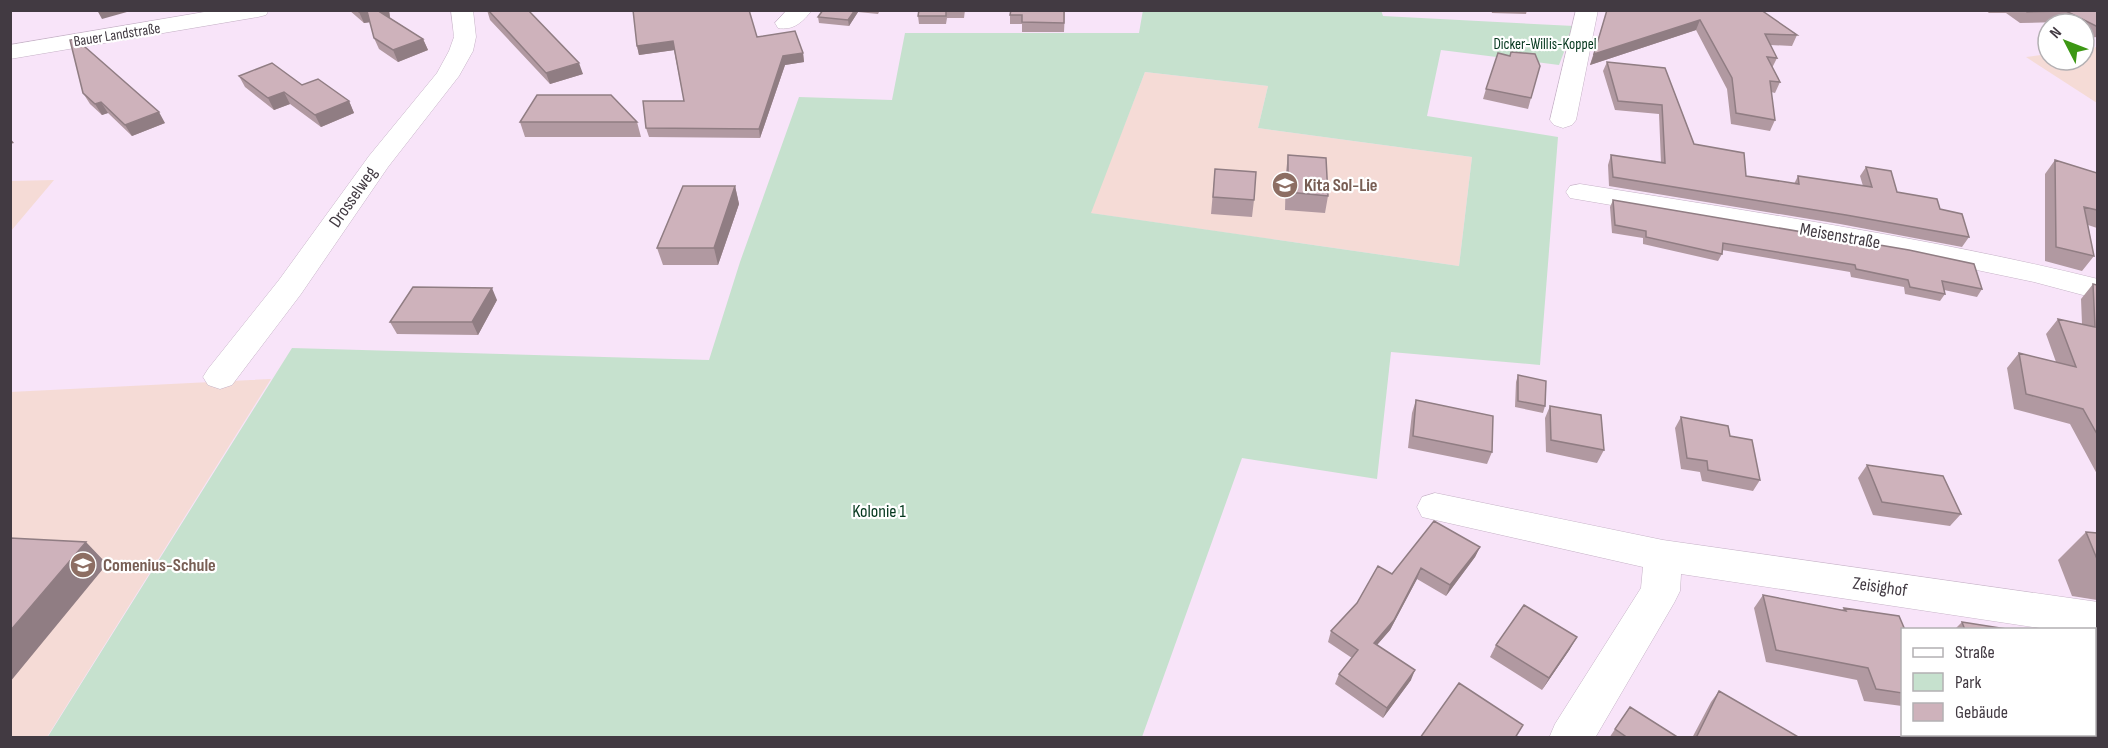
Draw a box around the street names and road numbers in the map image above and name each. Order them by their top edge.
street label: Bauer Landstraße [72,19,162,51]
street label: Drosselweg [325,163,381,231]
street label: Meisenstraße [1798,219,1882,253]
street label: Zeisighof [1851,573,1909,601]

